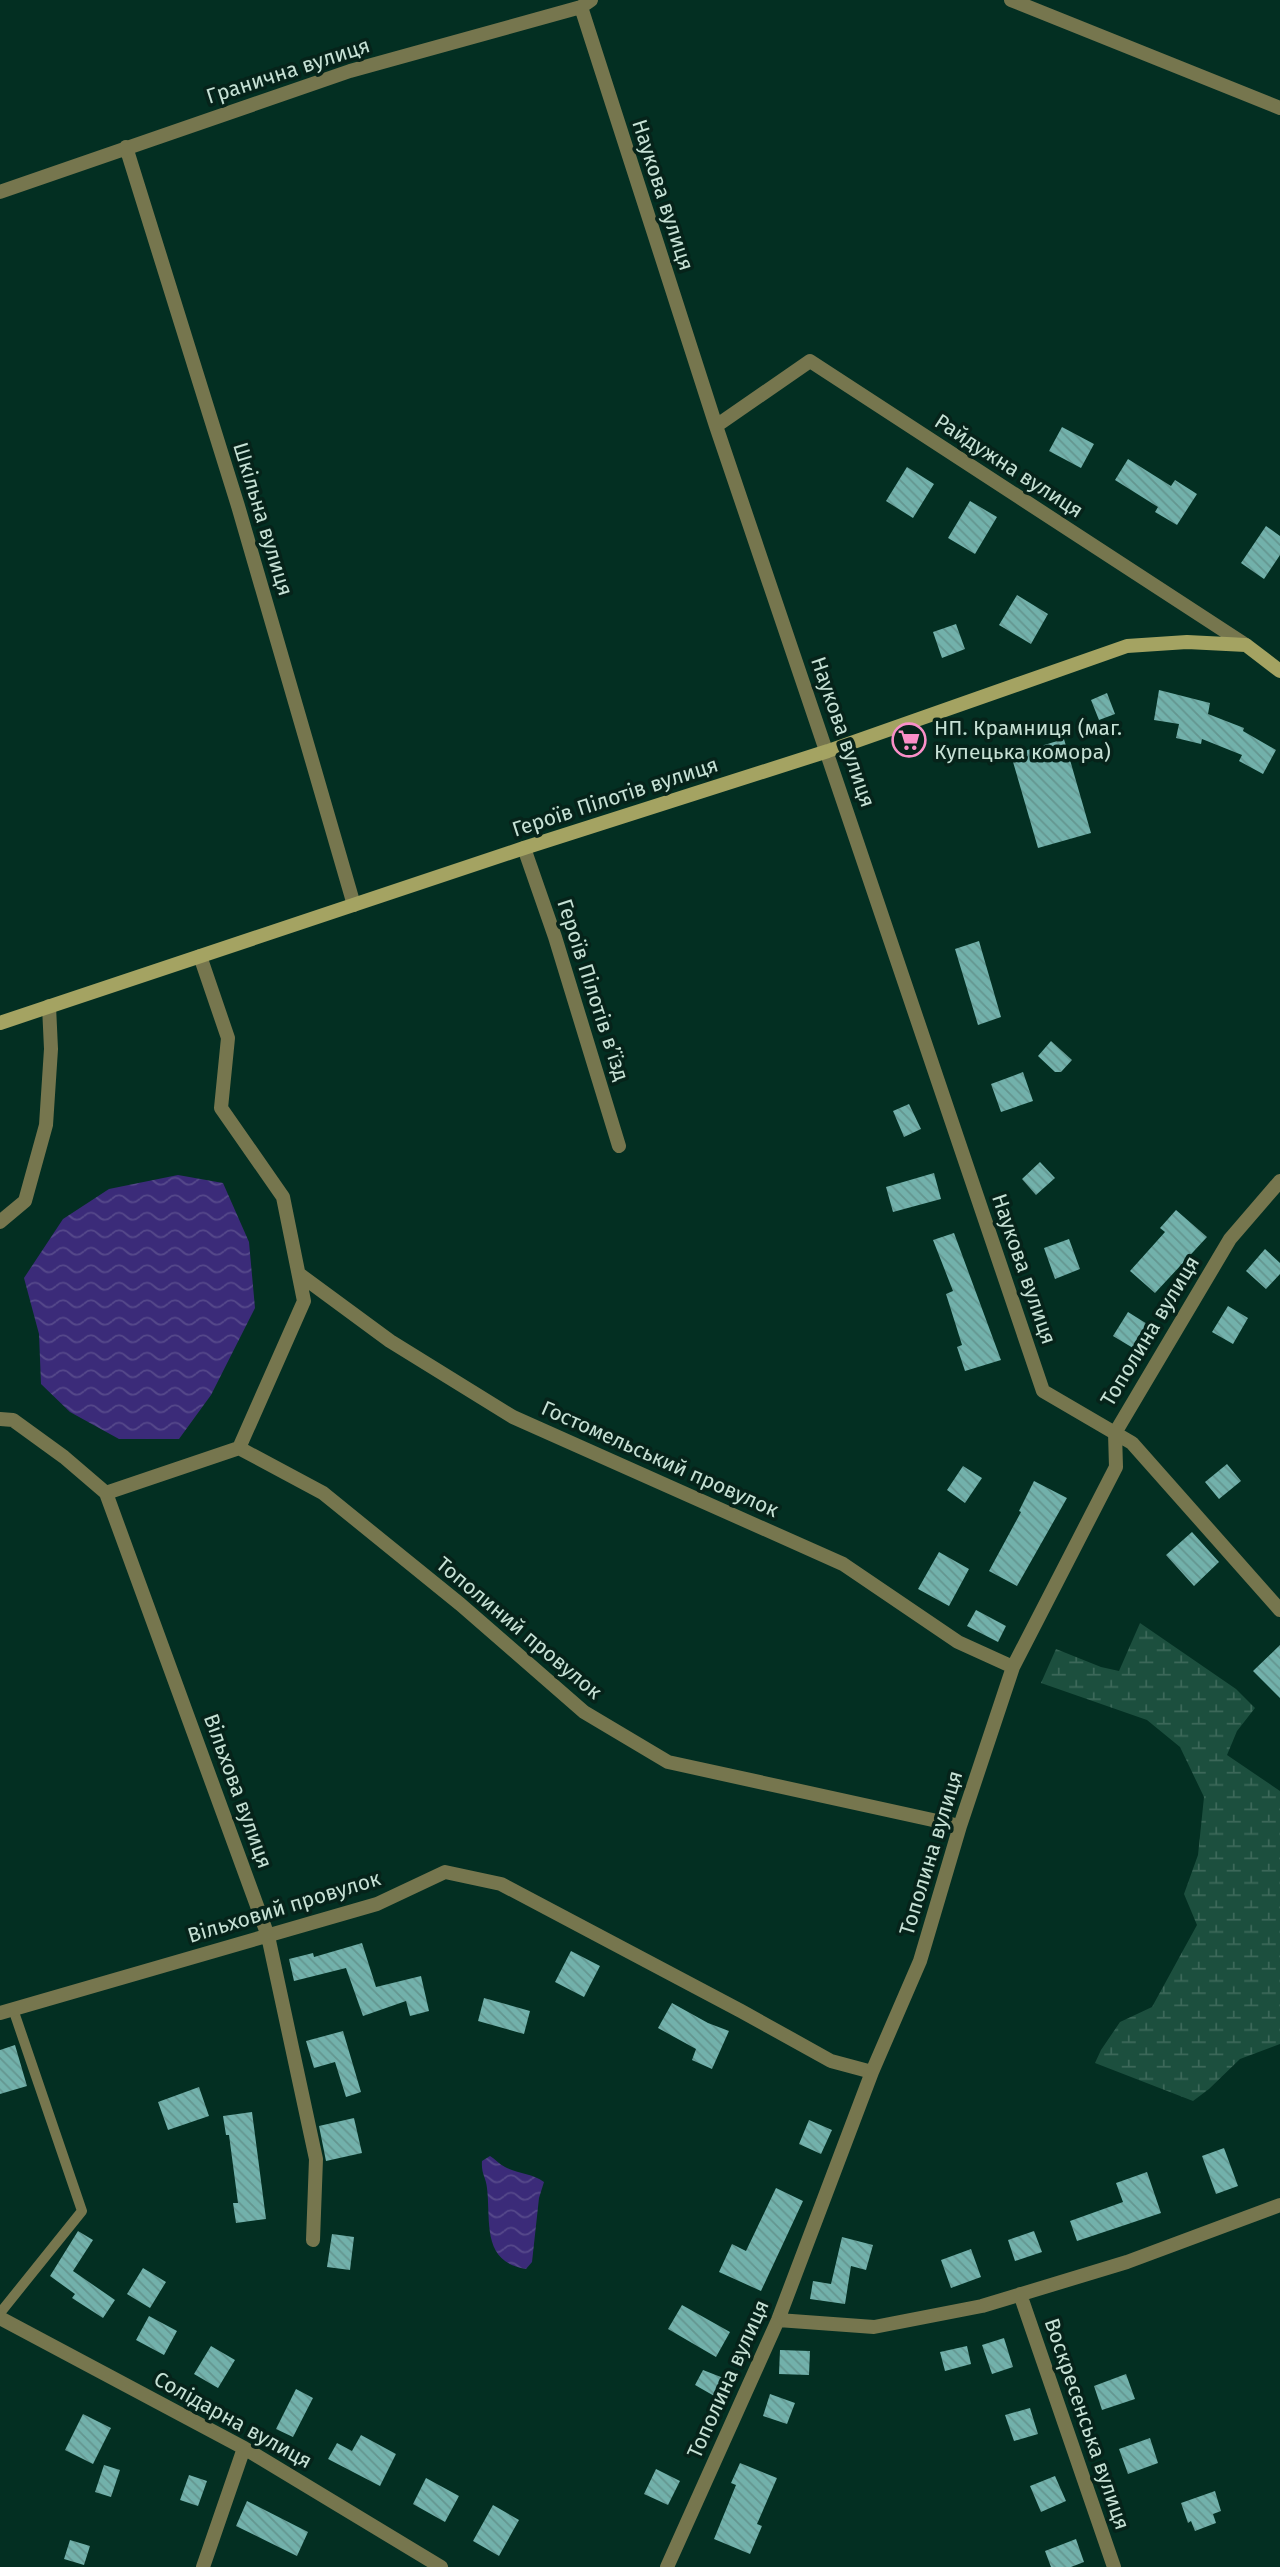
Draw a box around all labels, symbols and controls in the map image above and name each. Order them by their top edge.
street label: Гранична вулиця [203,32,373,110]
street label: Наукова вулиця [626,116,700,274]
street label: Райдужна вулиця [930,408,1088,524]
street label: Шкільна вулиця [227,439,299,599]
street label: Наукова вулиця [805,653,881,811]
place label: НП. Крамниця (маг. Купецька комора) [934,715,1122,765]
supermarket icon: НП. Крамниця (маг. Купецька комора) [890,721,928,759]
street label: Героїв Пілотів вулиця [509,751,721,843]
street label: Героїв Пілотів в’їзд [551,896,635,1084]
street label: Наукова вулиця [986,1190,1062,1348]
street label: Тополина вулиця [1095,1251,1205,1411]
street label: Гостомельський провулок [537,1395,783,1523]
street label: Тополиний провулок [431,1551,607,1705]
street label: Вільхова вулиця [198,1710,278,1872]
street label: Тополина вулиця [894,1768,968,1938]
street label: Вільховий провулок [184,1865,384,1949]
street label: Тополина вулиця [681,2296,775,2462]
street label: Воскресенська вулиця [1039,2315,1135,2533]
street label: Солідарна вулиця [149,2366,317,2474]

